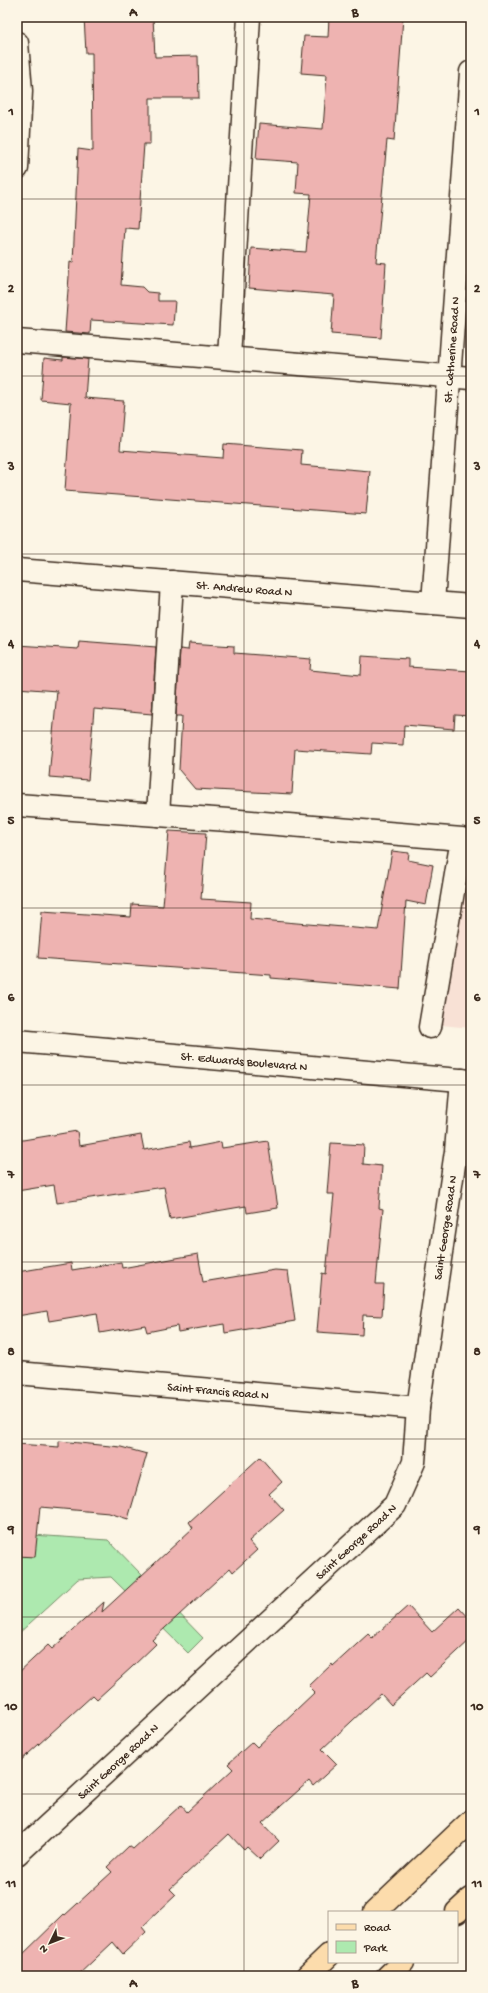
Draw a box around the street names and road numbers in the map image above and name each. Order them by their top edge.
street label: St. Catherine Road N [442,296,464,403]
street label: St. Andrew Road N [195,579,293,601]
street label: St. Edwards Boulevard N [180,1050,308,1076]
street label: Saint George Road N [432,1175,461,1281]
street label: Saint Francis Road N [167,1381,270,1404]
street label: Saint George Road N [314,1502,401,1584]
street label: Saint George Road N [76,1722,163,1803]

